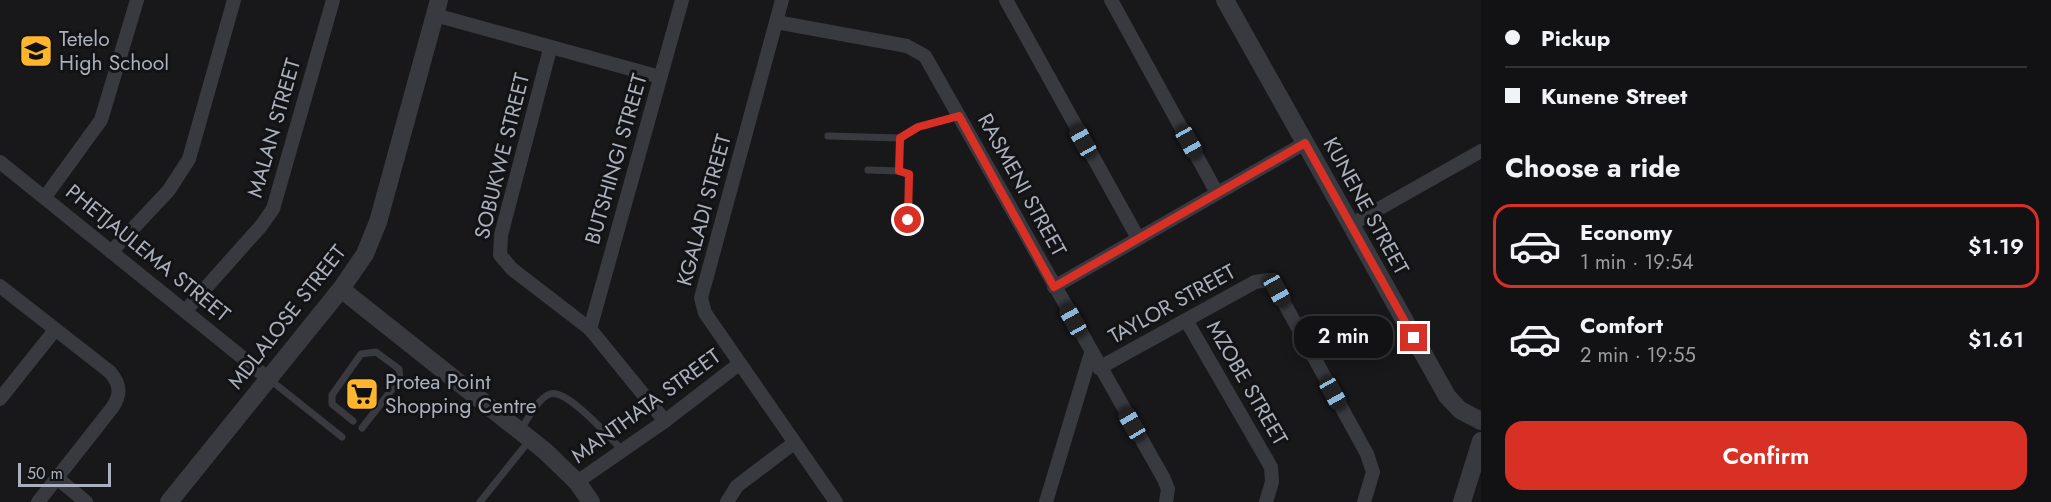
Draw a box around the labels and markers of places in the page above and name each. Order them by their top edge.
place label: Tetelo High School [59,24,169,78]
school or university icon: Tetelo High School [18,33,54,69]
place label: Protea Point Shopping Centre [385,367,537,421]
supermarket icon: Protea Point Shopping Centre [344,376,380,412]

